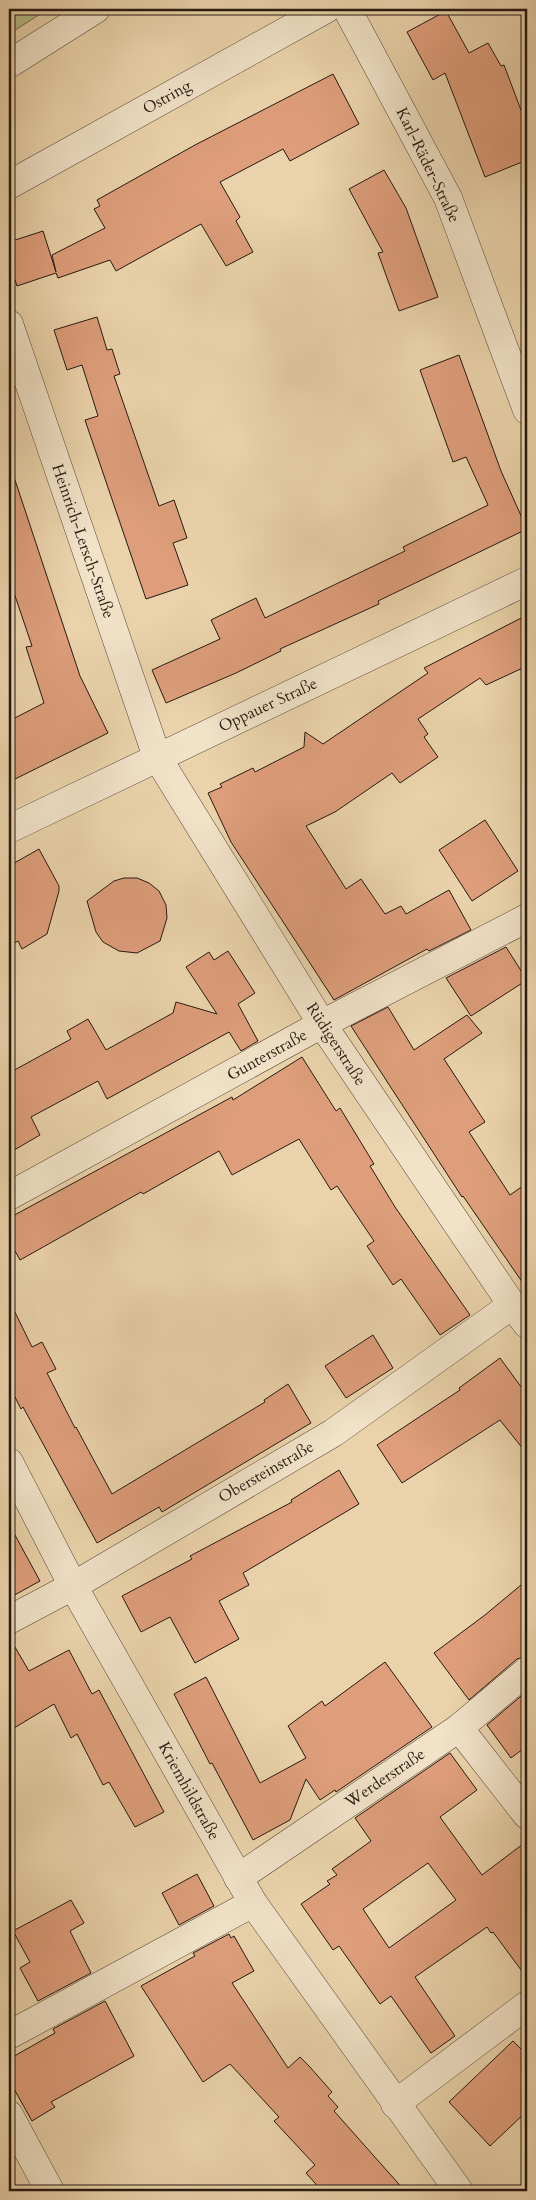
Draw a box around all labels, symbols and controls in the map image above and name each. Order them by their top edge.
street label: Ostring [139,75,195,119]
street label: Karl-Räder-Straße [391,104,465,226]
street label: Heinrich-Lersch-Straße [46,461,120,621]
street label: Oppauer Straße [215,673,321,737]
street label: Rüdigerstraße [301,998,371,1090]
street label: Gunterstraße [223,1024,311,1086]
street label: Obersteinstraße [214,1436,318,1508]
street label: Kriemhildstraße [153,1738,225,1844]
street label: Werderstraße [340,1743,429,1813]

